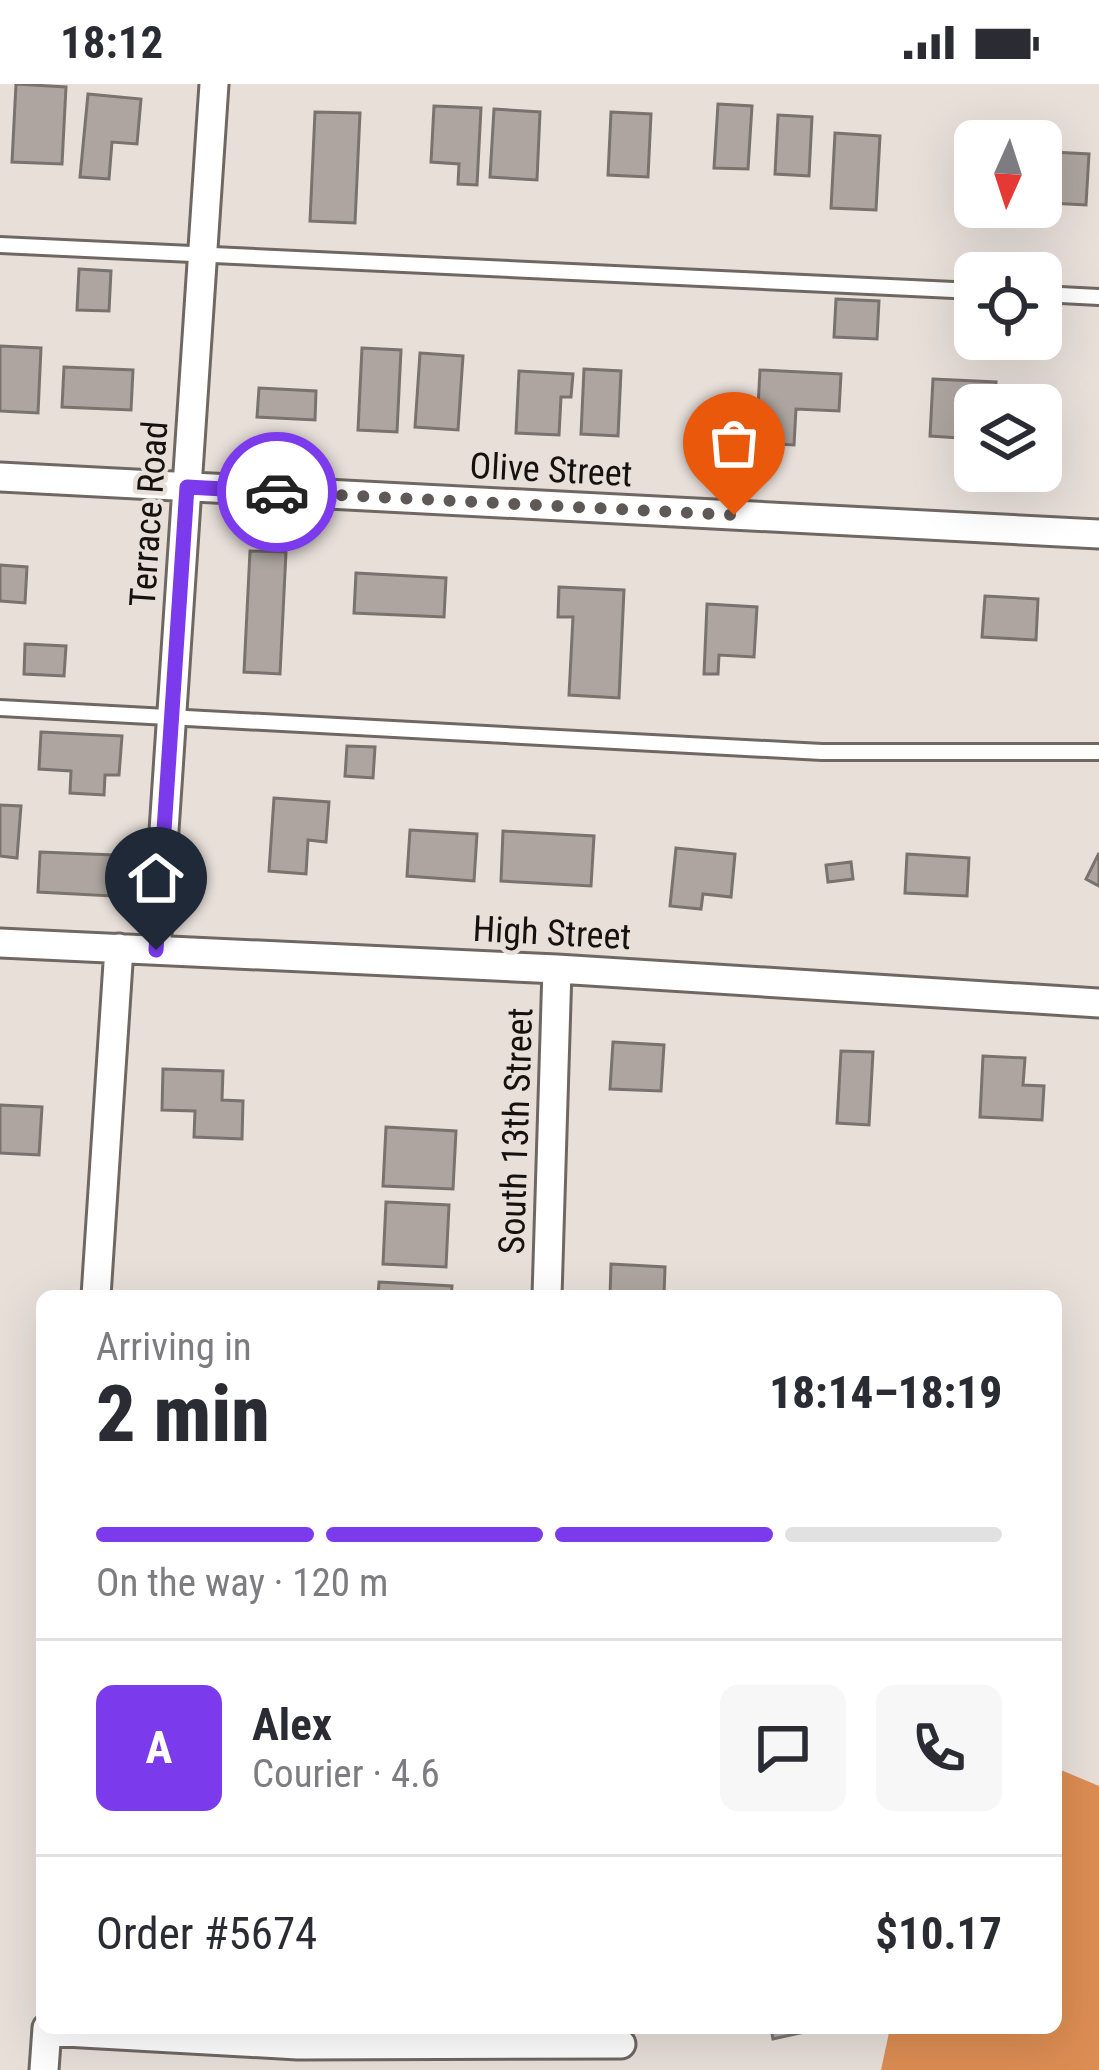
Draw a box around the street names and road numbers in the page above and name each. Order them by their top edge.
street label: Terrace Road [122,420,176,608]
street label: Olive Street [469,445,633,495]
street label: High Street [472,908,632,958]
street label: South 13th Street [491,1007,541,1255]

